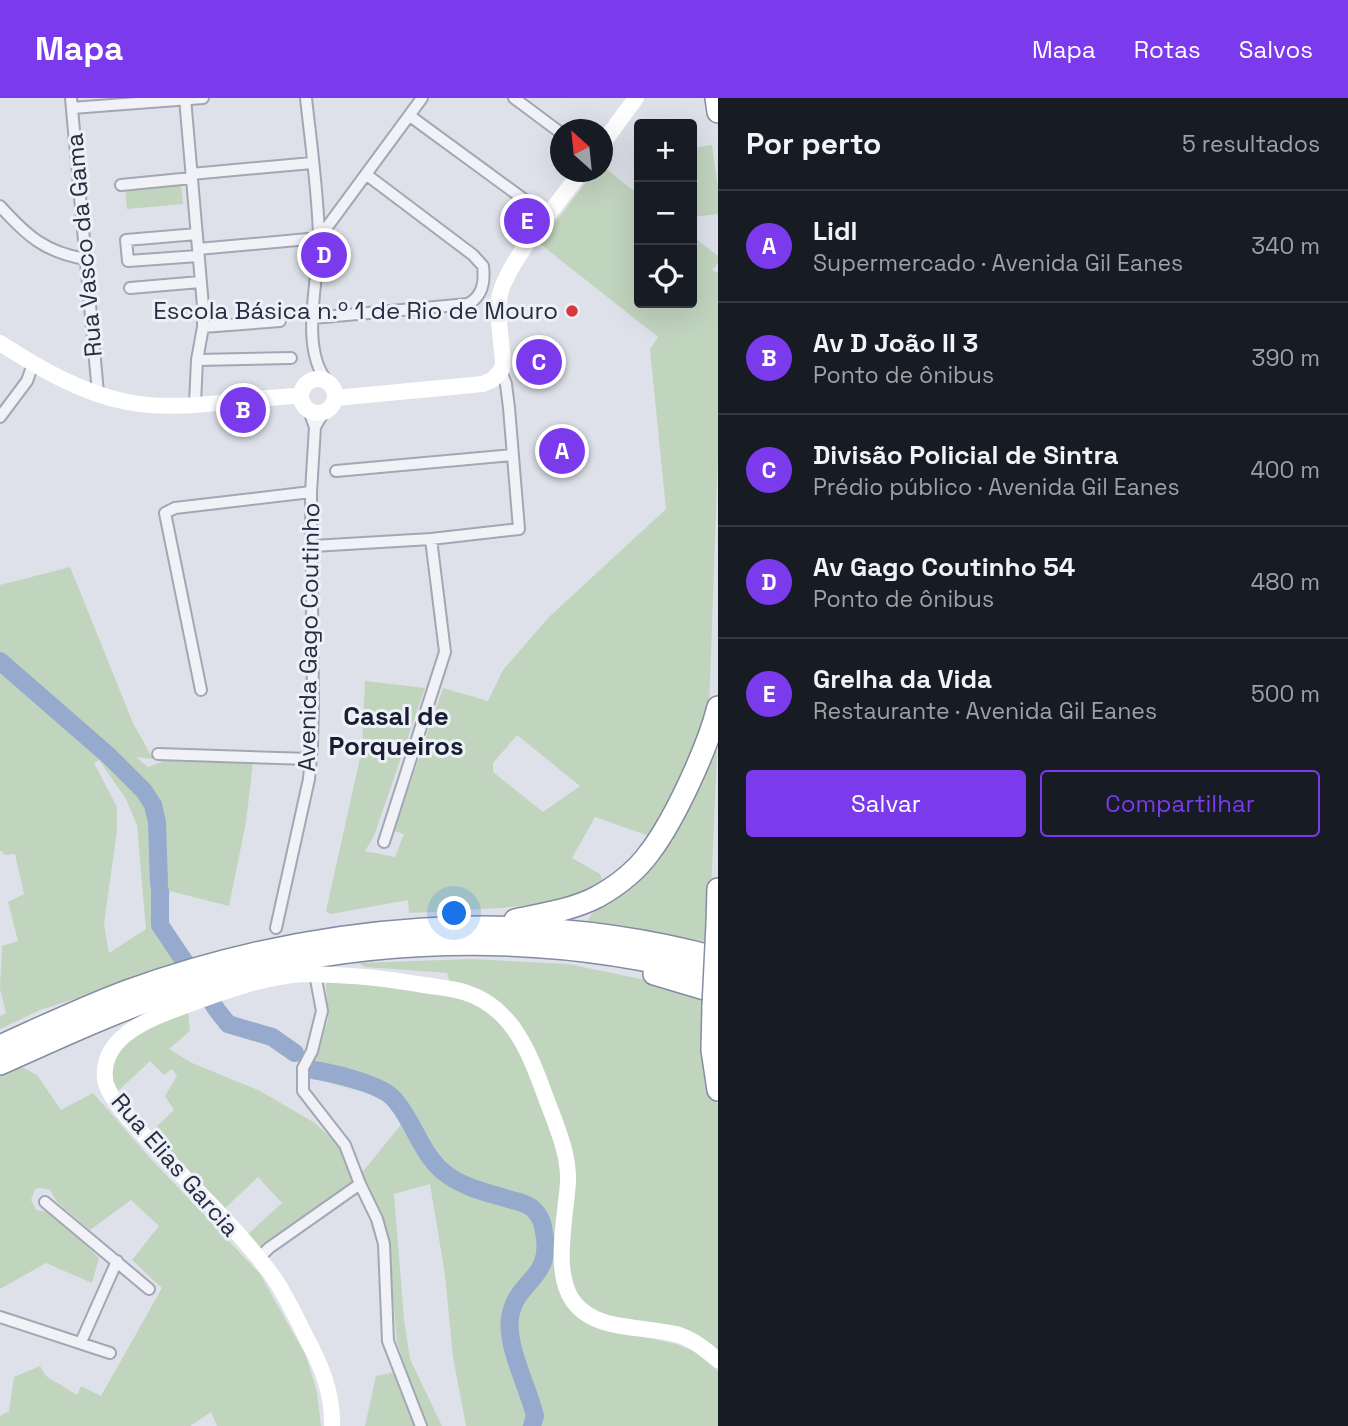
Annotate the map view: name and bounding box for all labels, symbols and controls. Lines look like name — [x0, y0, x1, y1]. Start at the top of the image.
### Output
text: Mapa — [35, 28, 123, 70]
text: Mapa — [1032, 34, 1096, 65]
text: Rotas — [1134, 34, 1201, 65]
text: Salvos — [1239, 34, 1313, 65]
north arrow — [550, 119, 613, 182]
map controls — [634, 119, 697, 308]
button: + — [634, 119, 697, 182]
text: Por perto — [746, 124, 881, 163]
text: 5 resultados — [1182, 129, 1320, 159]
street label: Rua Vasco da Gama — [58, 132, 109, 358]
button: − — [634, 182, 697, 245]
pin: E — [504, 195, 550, 247]
text: Lidl — [813, 214, 858, 248]
pin: D — [301, 229, 347, 281]
text: A — [762, 231, 776, 261]
text: 340 m — [1251, 231, 1320, 261]
button: locate — [634, 245, 697, 308]
text: Supermercado · Avenida Gil Eanes — [813, 248, 1183, 278]
place label: Escola Básica n.º 1 de Rio de Mouro — [153, 295, 558, 326]
marker: Escola Básica n.º 1 de Rio de Mouro — [564, 303, 580, 319]
text: Av D João II 3 — [813, 326, 978, 360]
pin: C — [516, 336, 562, 388]
text: B — [761, 343, 777, 373]
text: 390 m — [1252, 343, 1320, 373]
text: Ponto de ônibus — [813, 360, 994, 390]
pin: B — [220, 384, 266, 436]
pin: A — [539, 425, 585, 477]
text: Divisão Policial de Sintra — [813, 438, 1118, 472]
text: C — [762, 455, 776, 485]
text: 400 m — [1250, 455, 1320, 485]
text: Prédio público · Avenida Gil Eanes — [813, 472, 1180, 502]
street label: Avenida Gago Coutinho — [291, 502, 326, 772]
text: Av Gago Coutinho 54 — [813, 550, 1075, 584]
text: D — [761, 567, 777, 597]
text: 480 m — [1251, 567, 1320, 597]
text: Ponto de ônibus — [813, 584, 994, 614]
text: Grelha da Vida — [813, 662, 992, 696]
text: E — [763, 679, 775, 709]
text: 500 m — [1251, 679, 1320, 709]
text: Restaurante · Avenida Gil Eanes — [813, 696, 1157, 726]
district label: Casal de Porqueiros — [328, 699, 464, 763]
button: Salvar — [746, 770, 1026, 837]
button: Compartilhar — [1040, 770, 1320, 837]
your location — [437, 896, 471, 930]
street label: Rua Elias Garcia — [105, 1087, 246, 1243]

